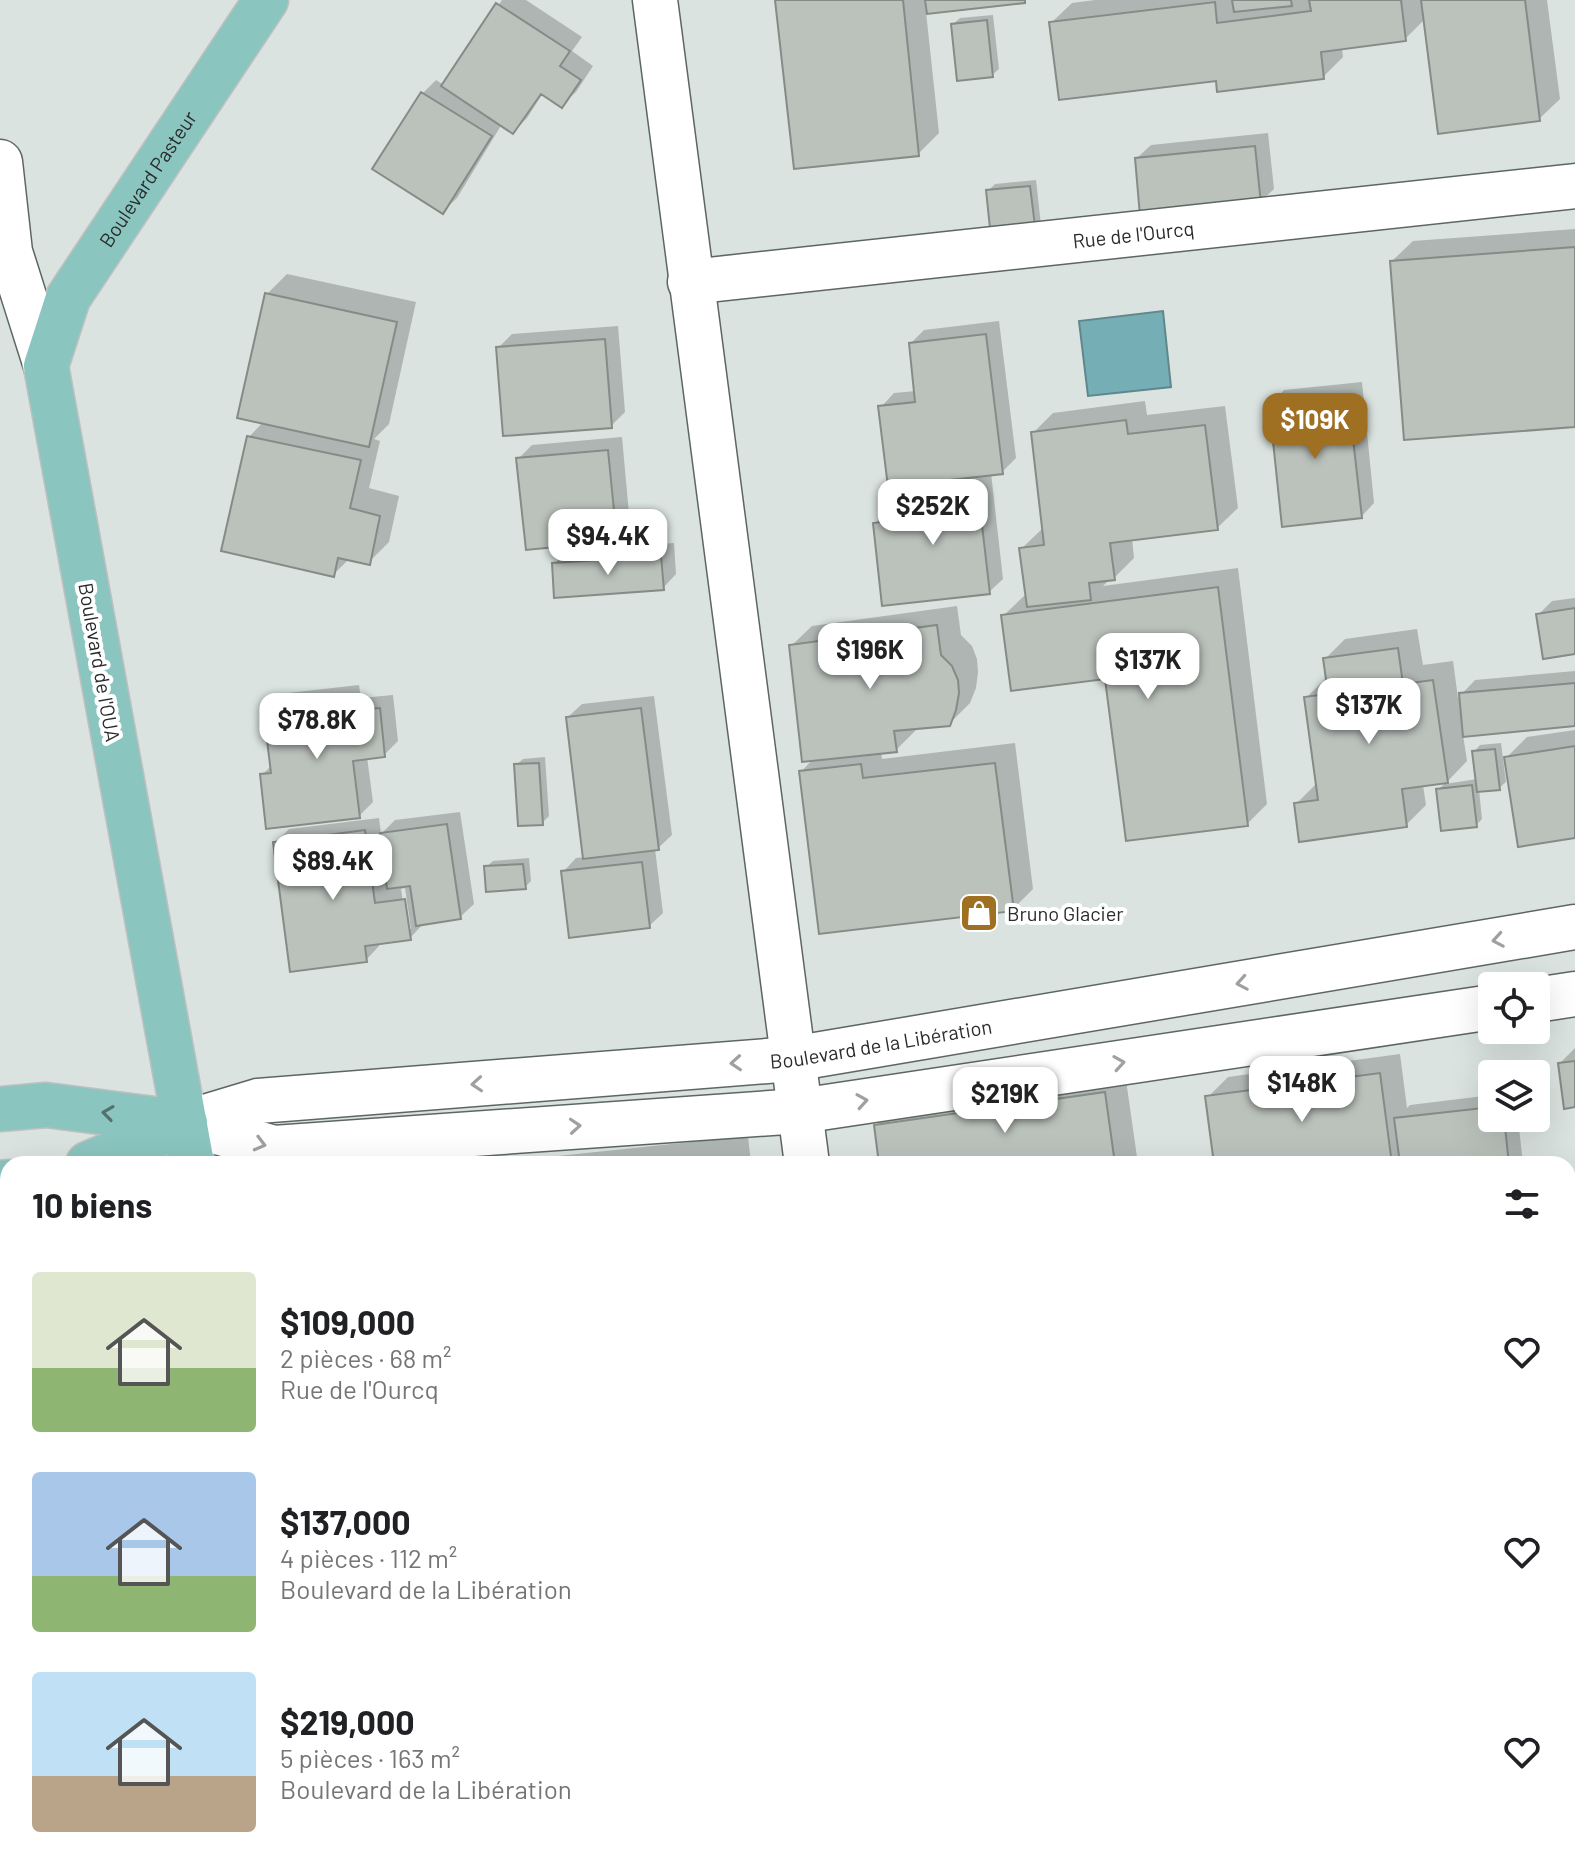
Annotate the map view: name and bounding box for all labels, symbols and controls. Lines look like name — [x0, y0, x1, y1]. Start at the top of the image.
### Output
street label: Boulevard Pasteur — [94, 106, 201, 251]
street label: Rue de l'Ourcq — [1071, 215, 1196, 252]
pin: $109K — [1259, 393, 1371, 461]
text: $109K — [1281, 403, 1349, 434]
pin: $252K — [877, 479, 989, 547]
text: $252K — [896, 489, 970, 520]
pin: $94.4K — [543, 509, 673, 577]
text: $94.4K — [566, 519, 650, 550]
street label: Boulevard de l'OUA — [74, 581, 126, 743]
pin: $196K — [814, 623, 926, 691]
text: $196K — [836, 633, 904, 664]
pin: $137K — [1092, 633, 1204, 701]
text: $137K — [1114, 643, 1182, 674]
pin: $137K — [1313, 678, 1425, 746]
text: $137K — [1335, 688, 1403, 719]
pin: $78.8K — [252, 693, 382, 761]
text: $78.8K — [277, 703, 357, 734]
pin: $89.4K — [268, 834, 398, 902]
text: $89.4K — [292, 844, 374, 875]
shop icon: Bruno Glacier — [958, 892, 1000, 934]
place label: Bruno Glacier — [1007, 901, 1124, 925]
one-way arrow — [1491, 931, 1505, 948]
map controls — [1478, 972, 1550, 1132]
button: locate — [1478, 972, 1550, 1044]
one-way arrow — [1235, 974, 1248, 991]
street label: Boulevard de la Libération — [769, 1014, 994, 1073]
one-way arrow — [729, 1054, 742, 1071]
one-way arrow — [1112, 1055, 1126, 1072]
pin: $148K — [1246, 1056, 1358, 1124]
button: layers — [1478, 1060, 1550, 1132]
text: $148K — [1267, 1066, 1337, 1097]
pin: $219K — [949, 1067, 1061, 1135]
one-way arrow — [470, 1075, 483, 1092]
text: $219K — [971, 1077, 1039, 1108]
one-way arrow — [855, 1093, 869, 1110]
one-way arrow — [101, 1105, 115, 1122]
one-way arrow — [569, 1118, 582, 1135]
one-way arrow — [253, 1135, 267, 1151]
icon: filters — [1500, 1182, 1544, 1226]
text: 10 biens — [32, 1184, 152, 1225]
text: $109,000 — [280, 1301, 415, 1342]
icon: home — [96, 1304, 192, 1400]
icon: heart — [1500, 1330, 1544, 1374]
text: 2 pièces · 68 m² — [280, 1342, 452, 1373]
text: Rue de l'Ourcq — [280, 1373, 439, 1404]
text: $137,000 — [280, 1501, 411, 1542]
icon: home — [96, 1504, 192, 1600]
icon: heart — [1500, 1530, 1544, 1574]
text: 4 pièces · 112 m² — [280, 1542, 457, 1573]
text: Boulevard de la Libération — [280, 1573, 572, 1604]
text: $219,000 — [280, 1701, 415, 1742]
icon: home — [96, 1704, 192, 1800]
icon: heart — [1500, 1730, 1544, 1774]
text: 5 pièces · 163 m² — [280, 1742, 460, 1773]
text: Boulevard de la Libération — [280, 1773, 572, 1804]

